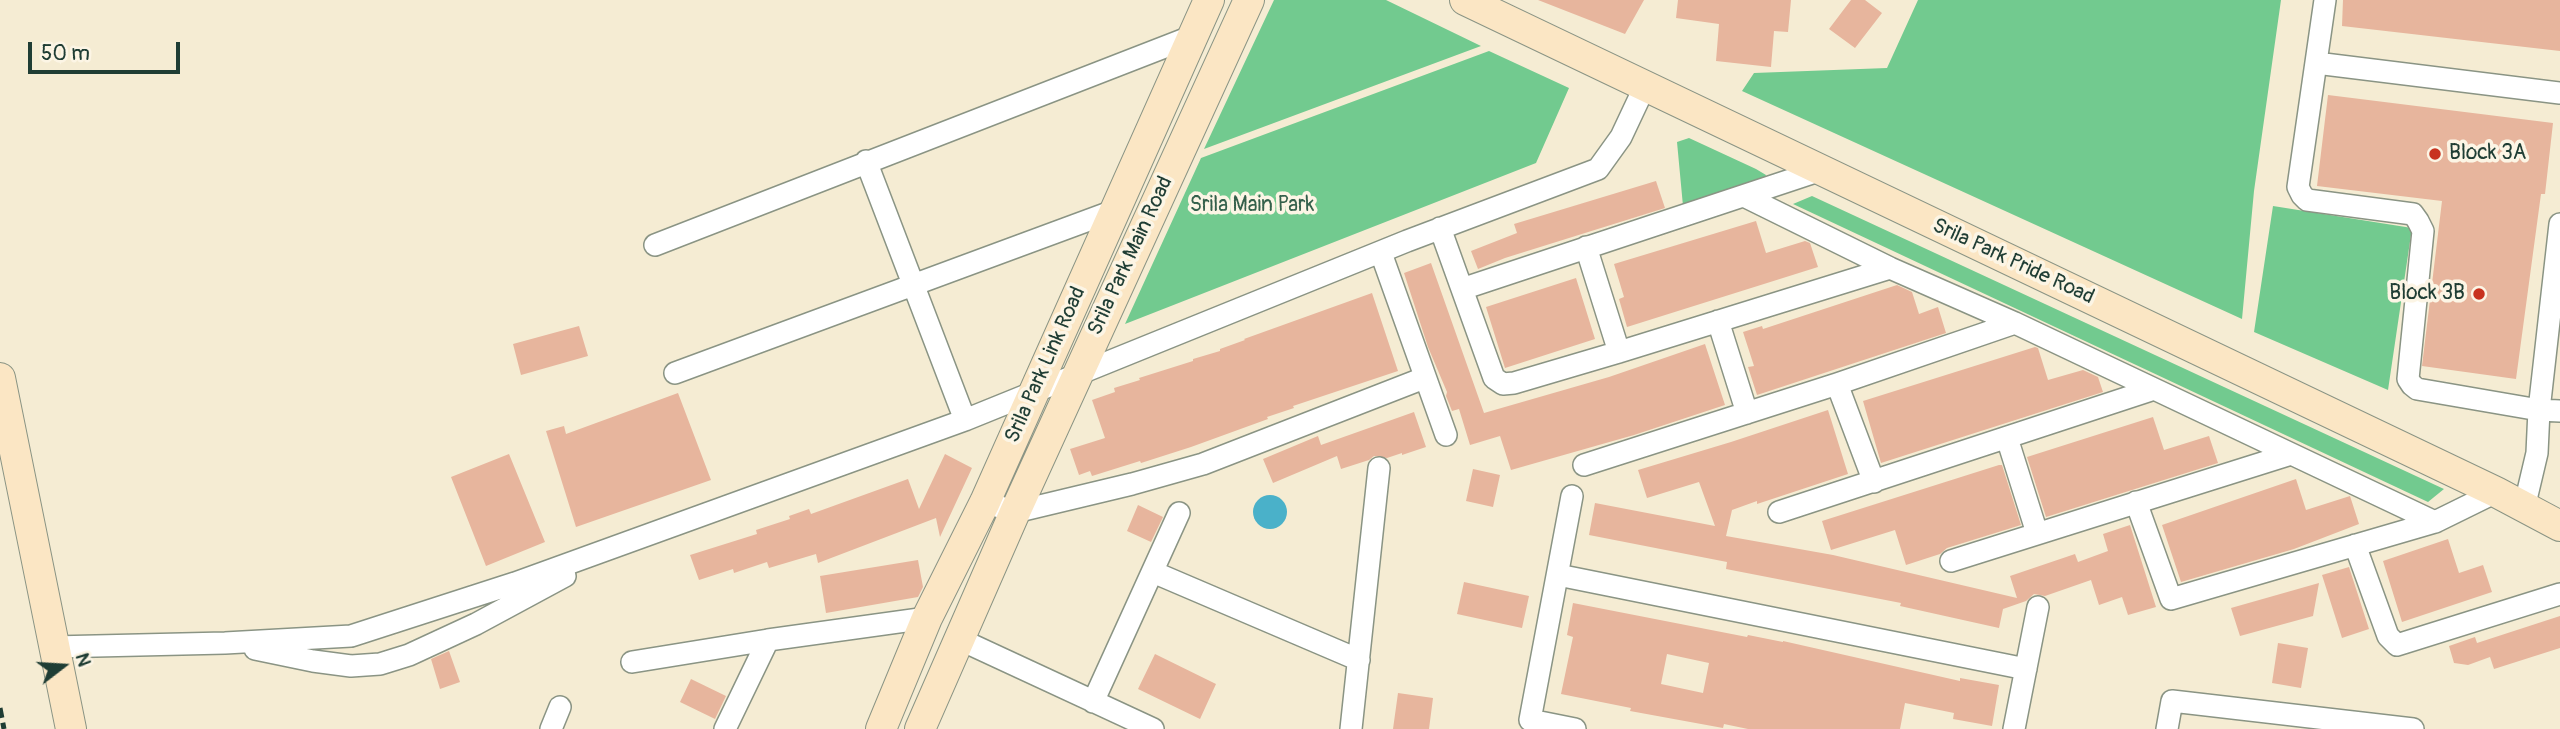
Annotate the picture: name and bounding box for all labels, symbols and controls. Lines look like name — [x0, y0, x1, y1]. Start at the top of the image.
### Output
scale bar — [32, 28, 184, 72]
text: 50 m — [41, 40, 90, 67]
place label: Block 3A — [2449, 141, 2526, 167]
marker: Block 3A — [2427, 146, 2443, 162]
street label: Srila Park Main Road — [1083, 173, 1179, 339]
park label: Srila Main Park — [1190, 193, 1314, 219]
street label: Srila Park Pride Road — [1928, 214, 2098, 310]
place label: Block 3B — [2389, 281, 2465, 307]
street label: Srila Park Link Road — [1000, 283, 1092, 447]
marker: Block 3B — [2471, 286, 2487, 302]
north arrow — [28, 631, 98, 701]
text: N — [70, 650, 96, 670]

